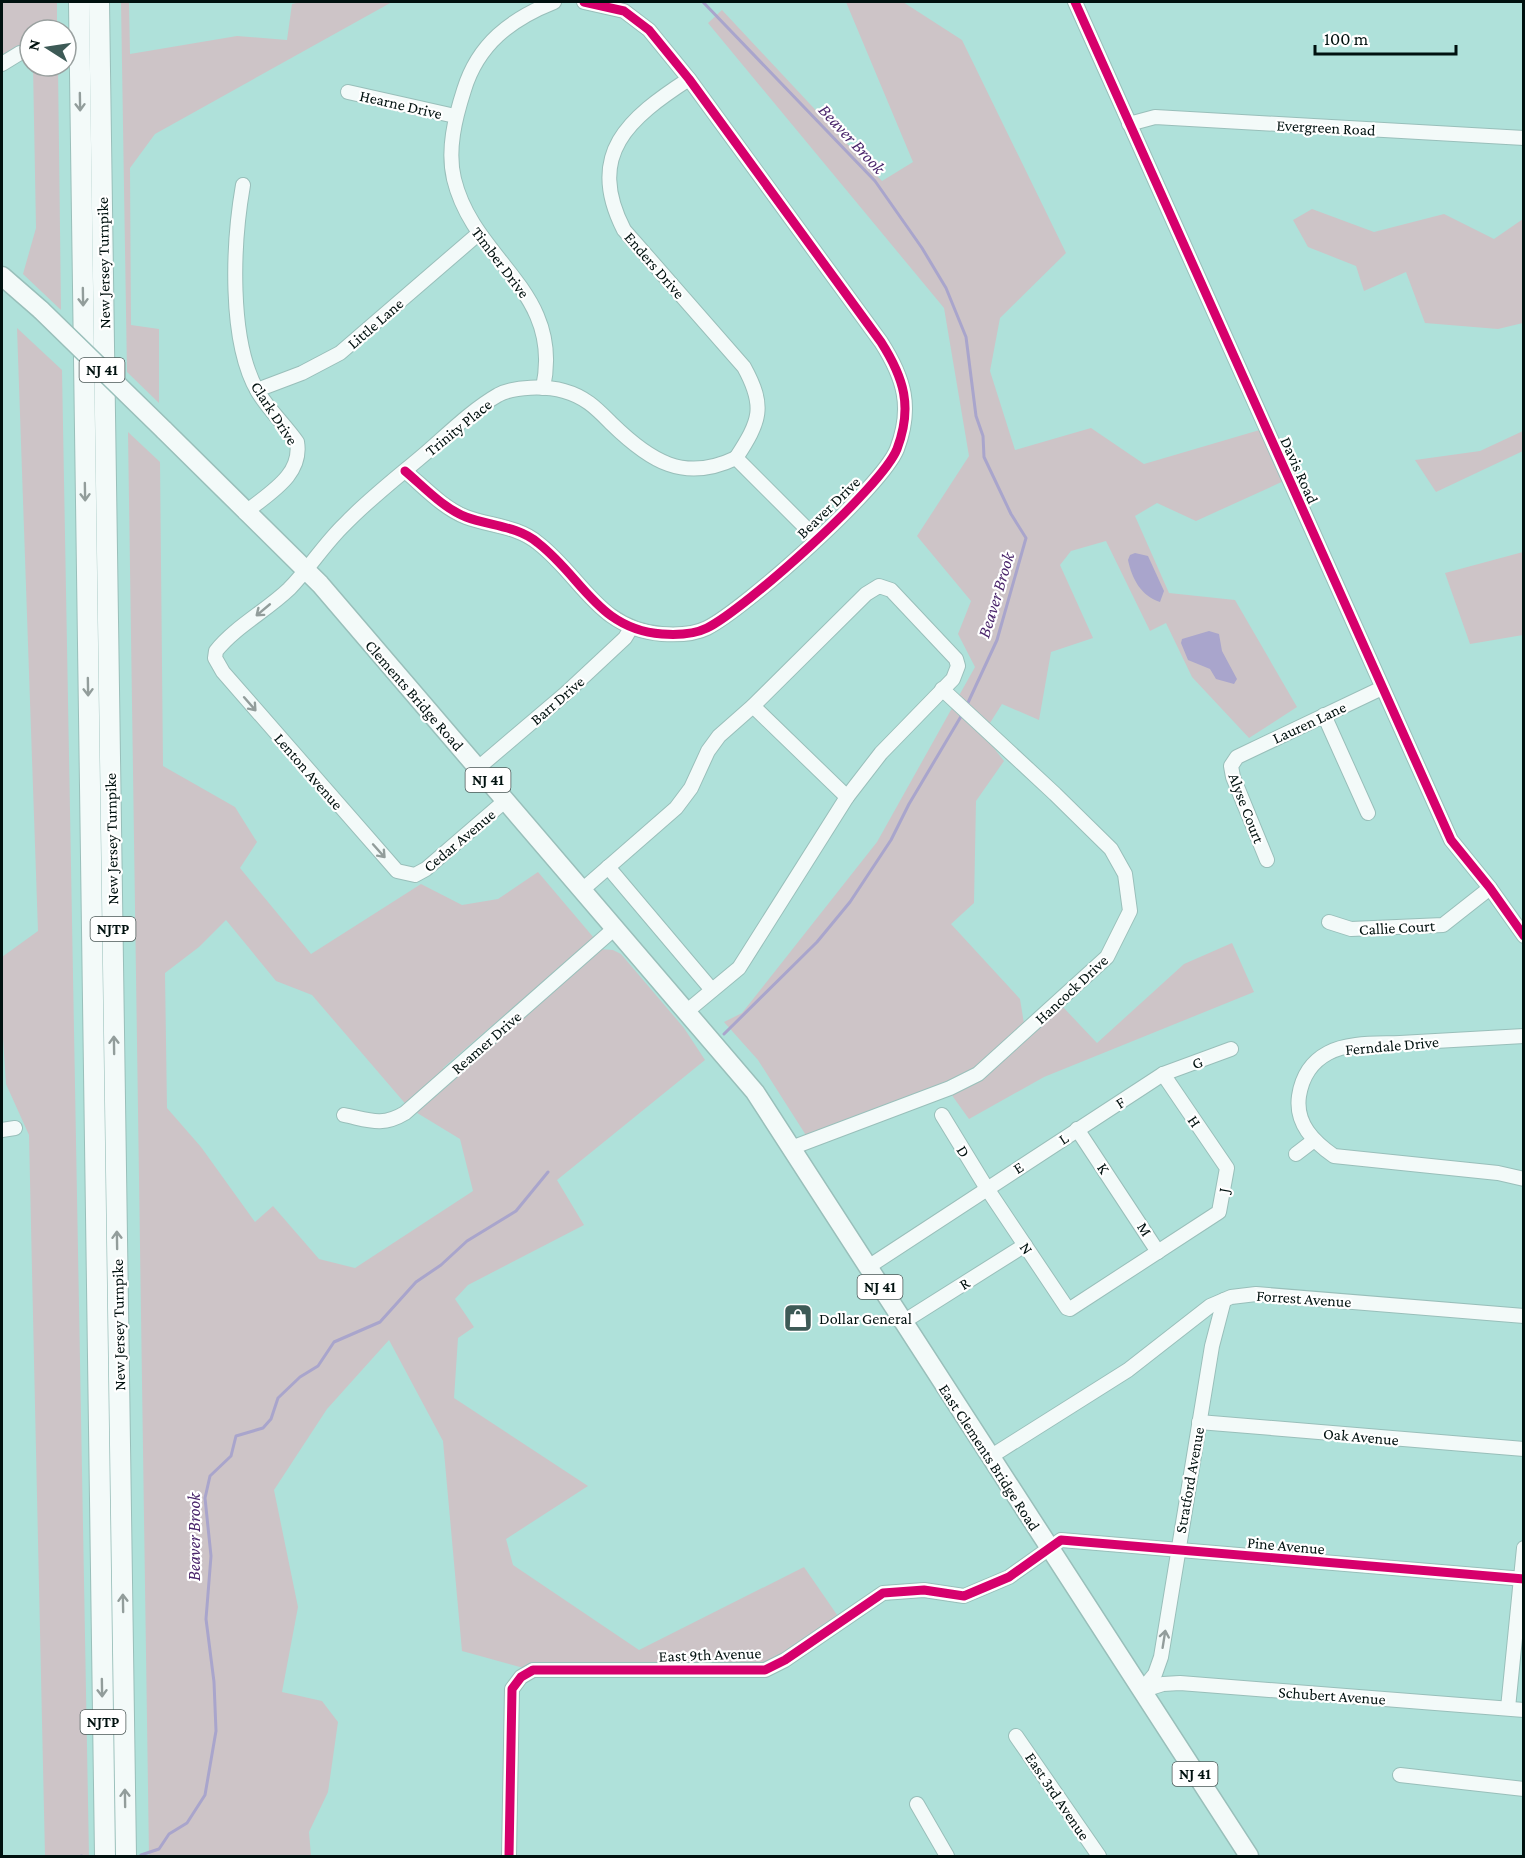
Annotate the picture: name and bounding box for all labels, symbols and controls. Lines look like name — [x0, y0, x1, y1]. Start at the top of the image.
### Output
north arrow — [18, 18, 78, 78]
scale bar — [1315, 18, 1456, 56]
text: 100 m — [1324, 29, 1369, 49]
text: N — [24, 38, 43, 52]
street label: Hearne Drive — [358, 87, 444, 122]
one-way arrow — [75, 91, 86, 111]
water label: Beaver Brook — [815, 100, 890, 179]
street label: Evergreen Road — [1276, 116, 1377, 140]
street label: New Jersey Turnpike — [94, 197, 114, 329]
street label: Timber Drive — [468, 223, 533, 301]
street label: Enders Drive — [621, 229, 688, 302]
one-way arrow — [77, 286, 89, 306]
street label: Little Lane — [344, 295, 407, 352]
road number: NJ 41 — [80, 358, 124, 382]
street label: Clark Drive — [248, 378, 301, 448]
street label: Trinity Place — [422, 396, 495, 460]
street label: Davis Road — [1277, 434, 1322, 507]
street label: Beaver Drive — [793, 473, 863, 542]
one-way arrow — [80, 481, 91, 501]
water label: Beaver Brook — [974, 549, 1019, 640]
one-way arrow — [255, 604, 271, 617]
street label: Clements Bridge Road — [361, 637, 468, 755]
street label: Barr Drive — [527, 673, 588, 728]
one-way arrow — [82, 676, 94, 696]
one-way arrow — [244, 696, 257, 712]
street label: Lauren Lane — [1270, 698, 1349, 747]
street label: Lenton Avenue — [271, 730, 346, 813]
road number: NJ 41 — [466, 768, 510, 792]
street label: Alyse Court — [1224, 771, 1268, 847]
street label: New Jersey Turnpike — [102, 773, 122, 905]
street label: Cedar Avenue — [420, 806, 499, 875]
one-way arrow — [372, 843, 386, 858]
road number: NJTP — [90, 917, 136, 941]
street label: Callie Court — [1359, 917, 1436, 938]
street label: Hancock Drive — [1032, 951, 1111, 1027]
street label: Reamer Drive — [448, 1008, 525, 1077]
street label: Ferndale Drive — [1345, 1033, 1439, 1058]
one-way arrow — [108, 1036, 120, 1056]
street label: G — [1189, 1053, 1205, 1072]
street label: F — [1112, 1093, 1128, 1112]
street label: H — [1185, 1112, 1205, 1130]
street label: L — [1055, 1129, 1071, 1148]
street label: D — [954, 1142, 974, 1160]
street label: E — [1010, 1158, 1027, 1177]
street label: K — [1094, 1160, 1114, 1178]
street label: J — [1214, 1186, 1233, 1196]
street label: M — [1134, 1219, 1155, 1239]
one-way arrow — [111, 1231, 123, 1251]
street label: N — [1017, 1239, 1037, 1257]
street label: New Jersey Turnpike — [109, 1259, 129, 1391]
street label: R — [956, 1274, 973, 1293]
road number: NJ 41 — [858, 1275, 902, 1299]
street label: Forrest Avenue — [1256, 1287, 1352, 1310]
shop icon: Dollar General — [782, 1302, 814, 1334]
place label: Dollar General — [819, 1310, 912, 1327]
street label: East Clements Bridge Road — [935, 1381, 1044, 1535]
street label: Oak Avenue — [1322, 1425, 1399, 1448]
street label: Stratford Avenue — [1172, 1426, 1207, 1534]
water label: Beaver Brook — [184, 1492, 204, 1581]
street label: Pine Avenue — [1246, 1534, 1326, 1557]
one-way arrow — [117, 1594, 128, 1614]
one-way arrow — [1158, 1630, 1169, 1649]
street label: East 9th Avenue — [658, 1644, 762, 1665]
one-way arrow — [96, 1677, 108, 1697]
street label: Schubert Avenue — [1278, 1683, 1386, 1708]
road number: NJTP — [80, 1710, 126, 1734]
street label: East 3rd Avenue — [1022, 1749, 1093, 1843]
road number: NJ 41 — [1172, 1762, 1218, 1786]
one-way arrow — [120, 1789, 131, 1809]

